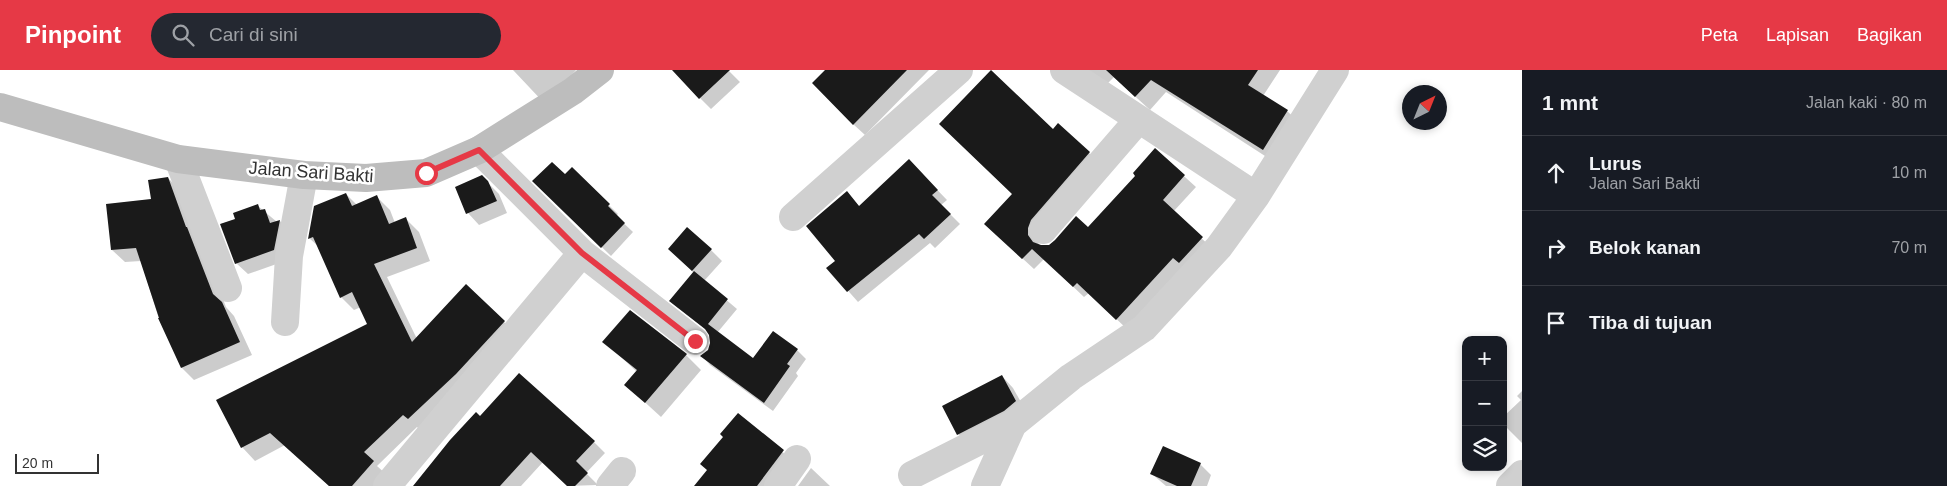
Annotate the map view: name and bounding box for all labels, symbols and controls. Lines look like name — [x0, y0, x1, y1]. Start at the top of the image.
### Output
search box — [151, 13, 501, 58]
text: Pinpoint — [25, 21, 121, 48]
icon: search — [169, 21, 197, 49]
text: Cari di sini — [209, 24, 298, 45]
text: Peta — [1701, 25, 1738, 45]
text: Lapisan — [1766, 25, 1829, 45]
text: Bagikan — [1857, 25, 1922, 45]
north arrow — [1402, 85, 1447, 130]
text: 1 mnt — [1542, 91, 1598, 114]
text: Jalan kaki · 80 m — [1806, 94, 1927, 111]
text: Lurus — [1589, 153, 1642, 174]
street label: Jalan Sari Bakti — [248, 158, 374, 186]
icon: ahead — [1542, 159, 1570, 187]
route start — [415, 162, 438, 185]
text: 10 m — [1891, 164, 1927, 181]
text: Jalan Sari Bakti — [1589, 175, 1700, 192]
icon: right — [1542, 234, 1570, 262]
text: Belok kanan — [1589, 237, 1701, 258]
text: 70 m — [1891, 239, 1927, 256]
icon: arrive — [1542, 309, 1570, 337]
text: Tiba di tujuan — [1589, 312, 1712, 333]
route end — [684, 330, 707, 353]
map controls — [1462, 336, 1507, 471]
button: + — [1462, 336, 1507, 381]
button: − — [1462, 381, 1507, 426]
button: layers — [1462, 426, 1507, 471]
scale bar — [15, 451, 99, 474]
text: 20 m — [22, 455, 53, 471]

